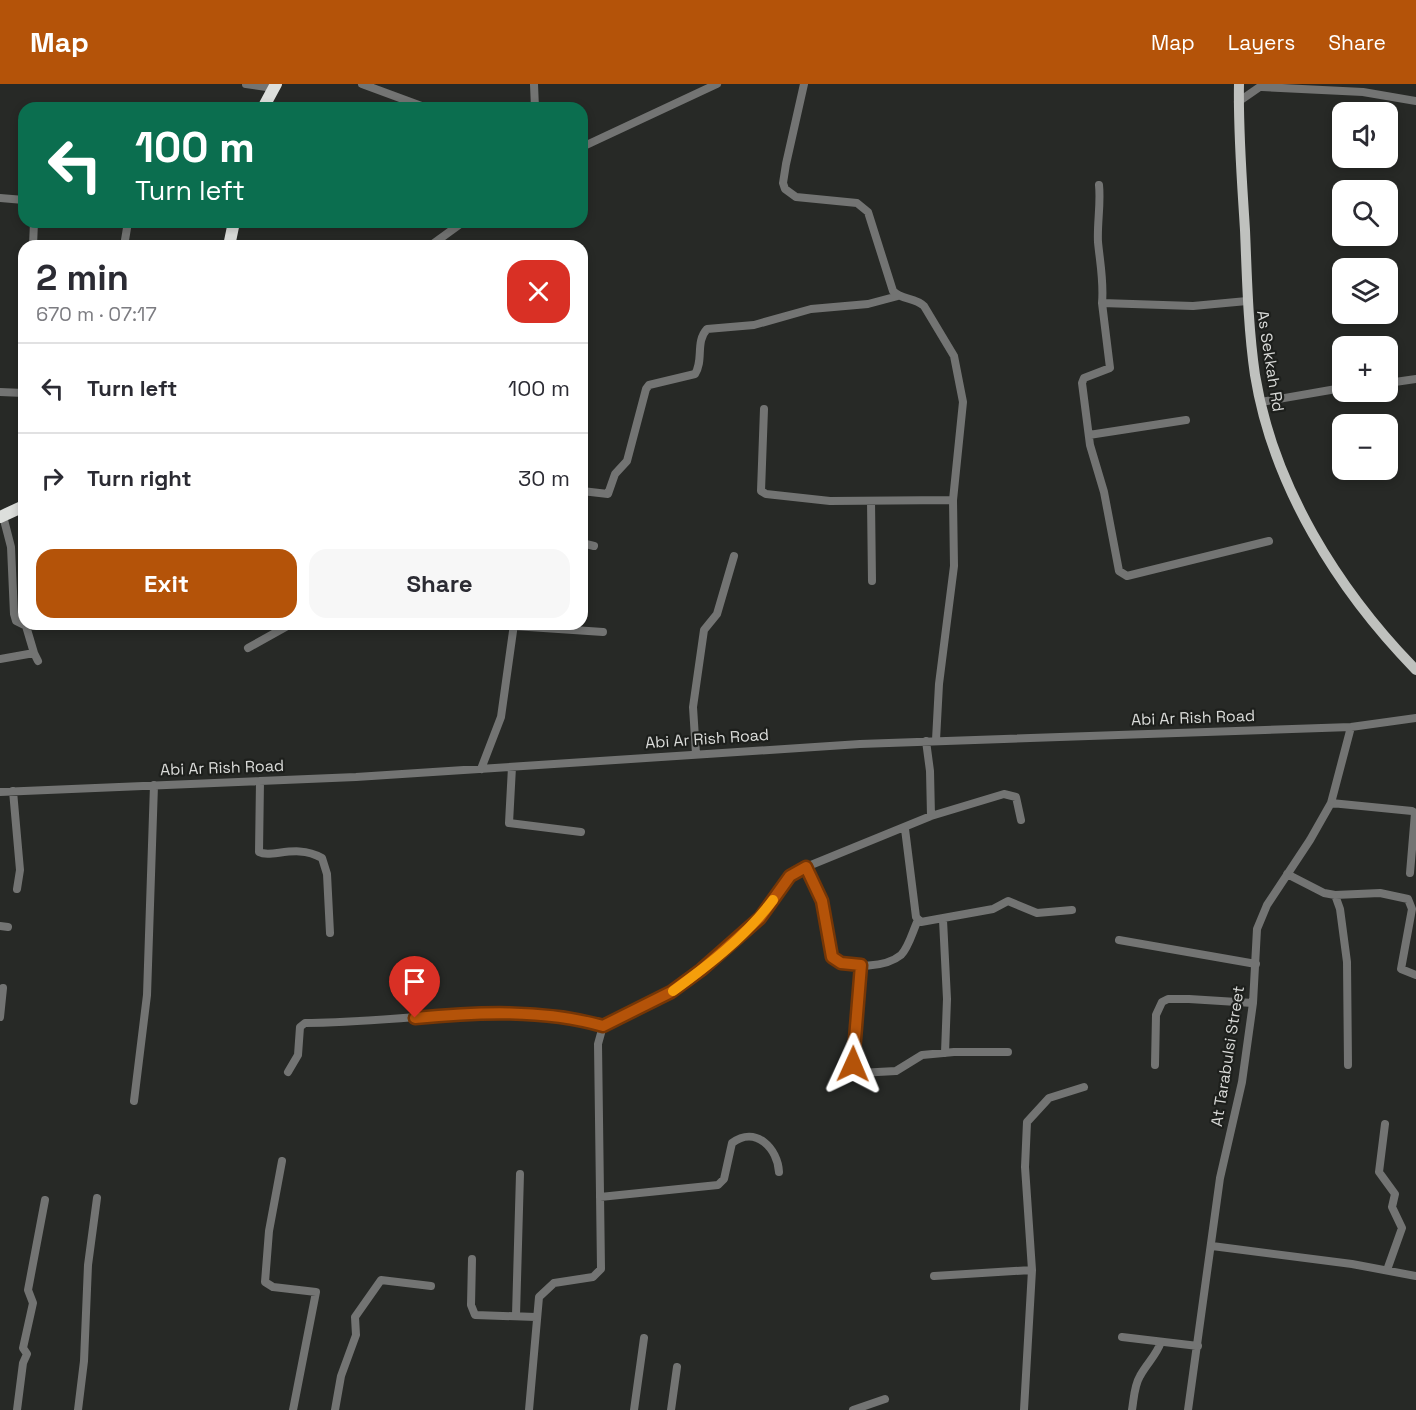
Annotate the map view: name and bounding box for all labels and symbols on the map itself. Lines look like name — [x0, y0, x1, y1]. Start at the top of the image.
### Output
street label: As Sekkah Rd — [1252, 309, 1289, 413]
street label: Abi Ar Rish Road — [1131, 705, 1255, 730]
street label: Abi Ar Rish Road — [644, 724, 770, 753]
street label: Abi Ar Rish Road — [160, 755, 284, 780]
pin — [389, 956, 440, 1018]
street label: At Tarabulsi Street — [1206, 984, 1249, 1128]
position arrow — [821, 1032, 885, 1096]

